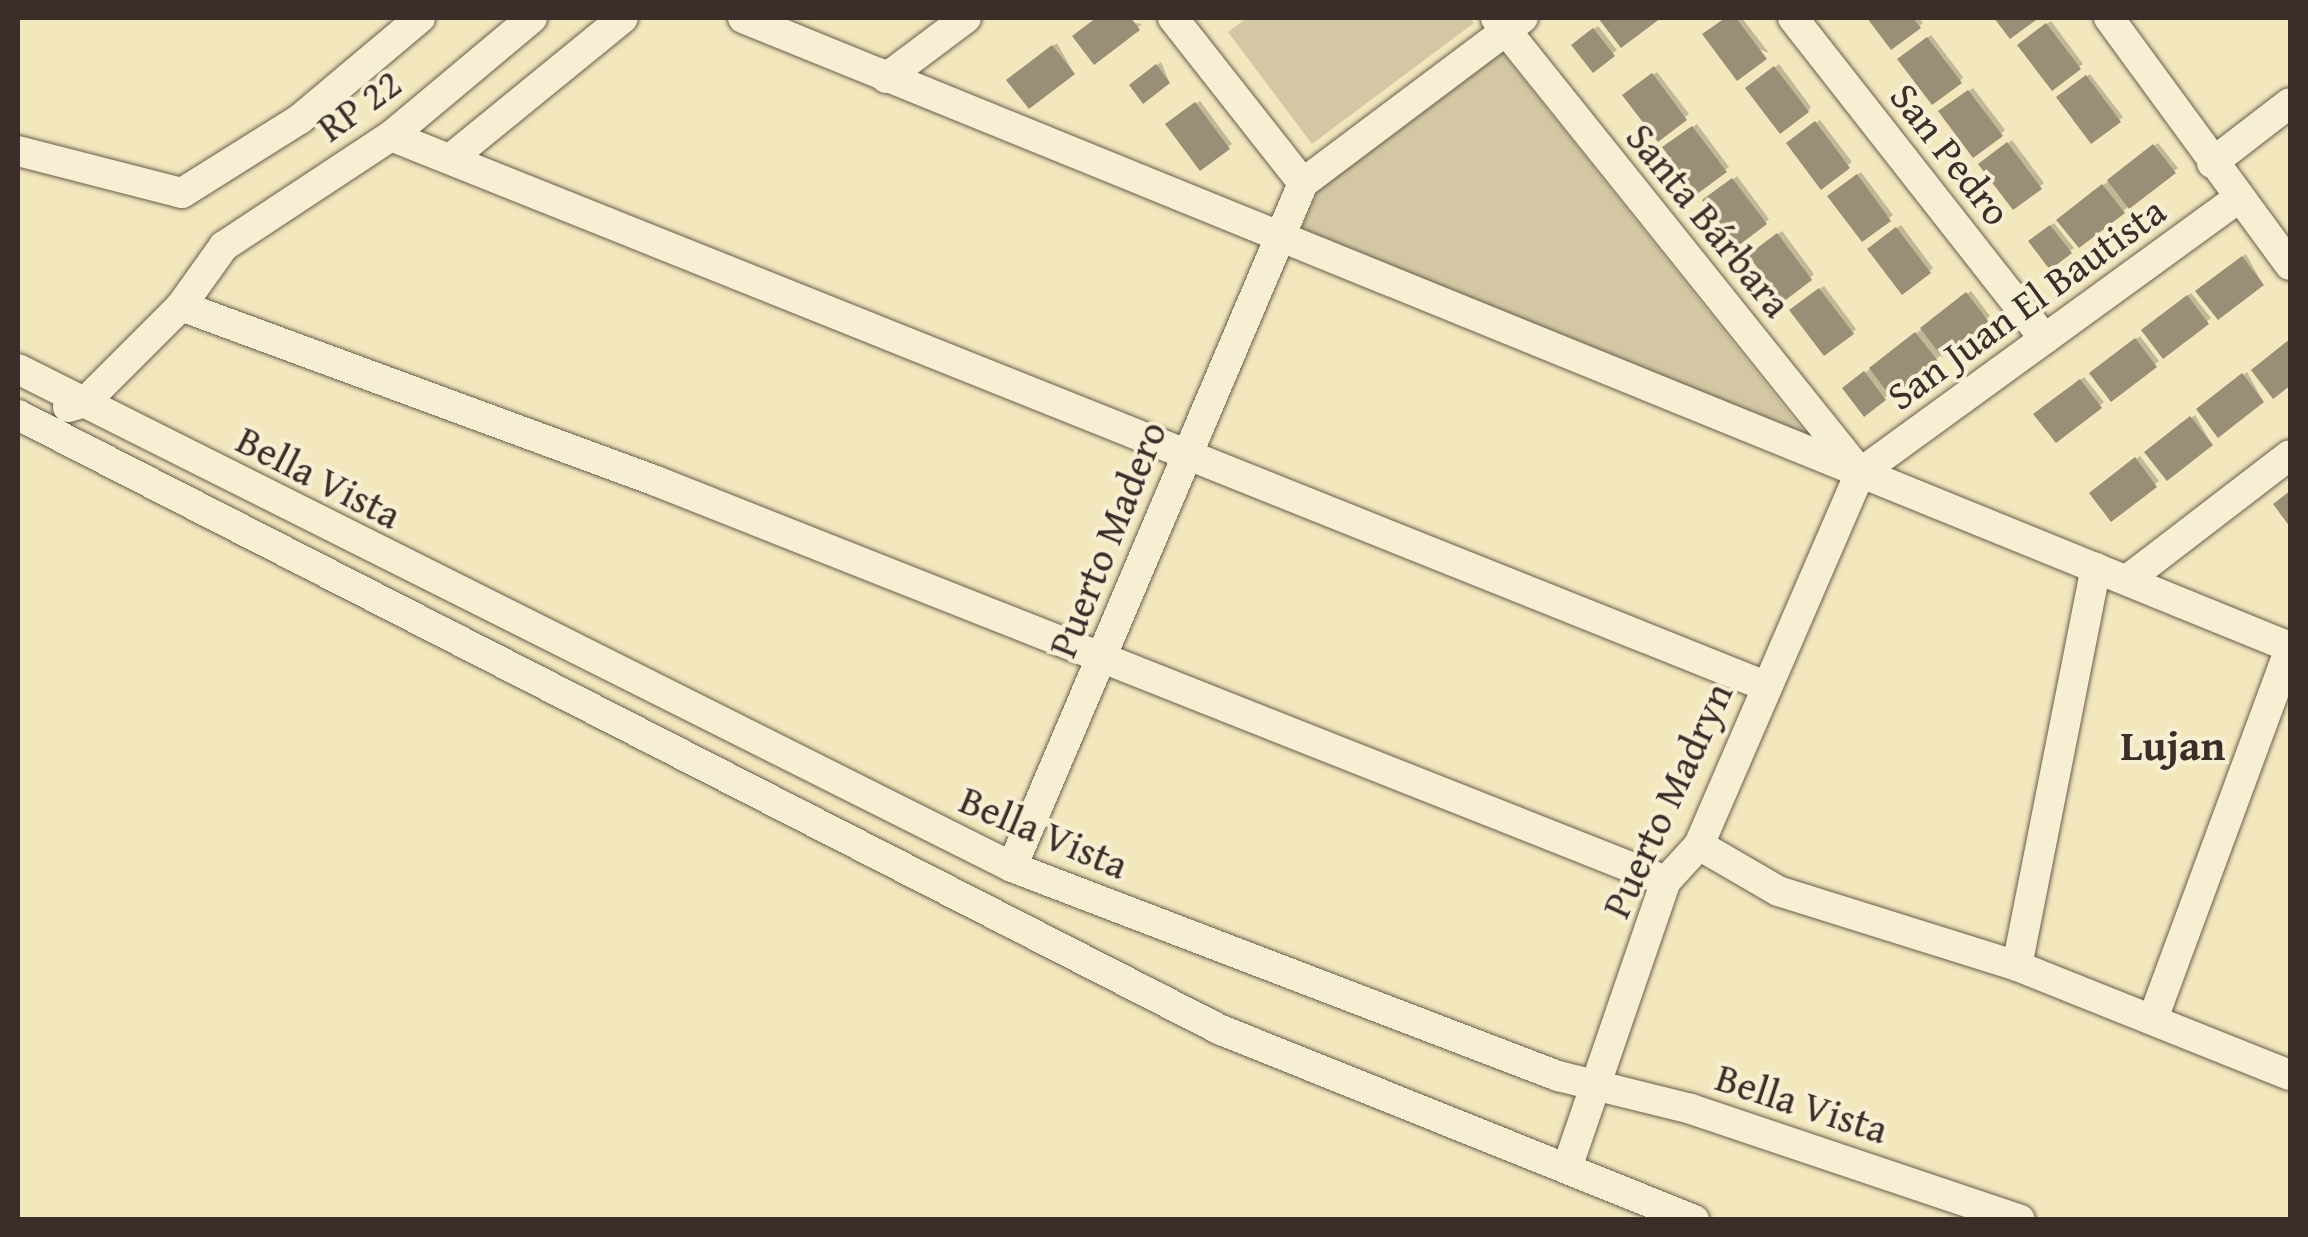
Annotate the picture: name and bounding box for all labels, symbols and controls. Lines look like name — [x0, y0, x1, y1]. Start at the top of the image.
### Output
street label: RP 22 — [308, 59, 410, 151]
street label: San Pedro — [1880, 73, 2022, 235]
street label: Santa Bárbara — [1616, 113, 1802, 327]
street label: San Juan El Bautista — [1878, 186, 2174, 420]
street label: Puerto Madero — [1038, 414, 1176, 664]
street label: Bella Vista — [229, 415, 409, 539]
street label: Puerto Madryn — [1592, 675, 1742, 925]
district label: Lujan — [2121, 720, 2225, 770]
street label: Bella Vista — [953, 775, 1135, 889]
street label: Bella Vista — [1710, 1053, 1894, 1153]

